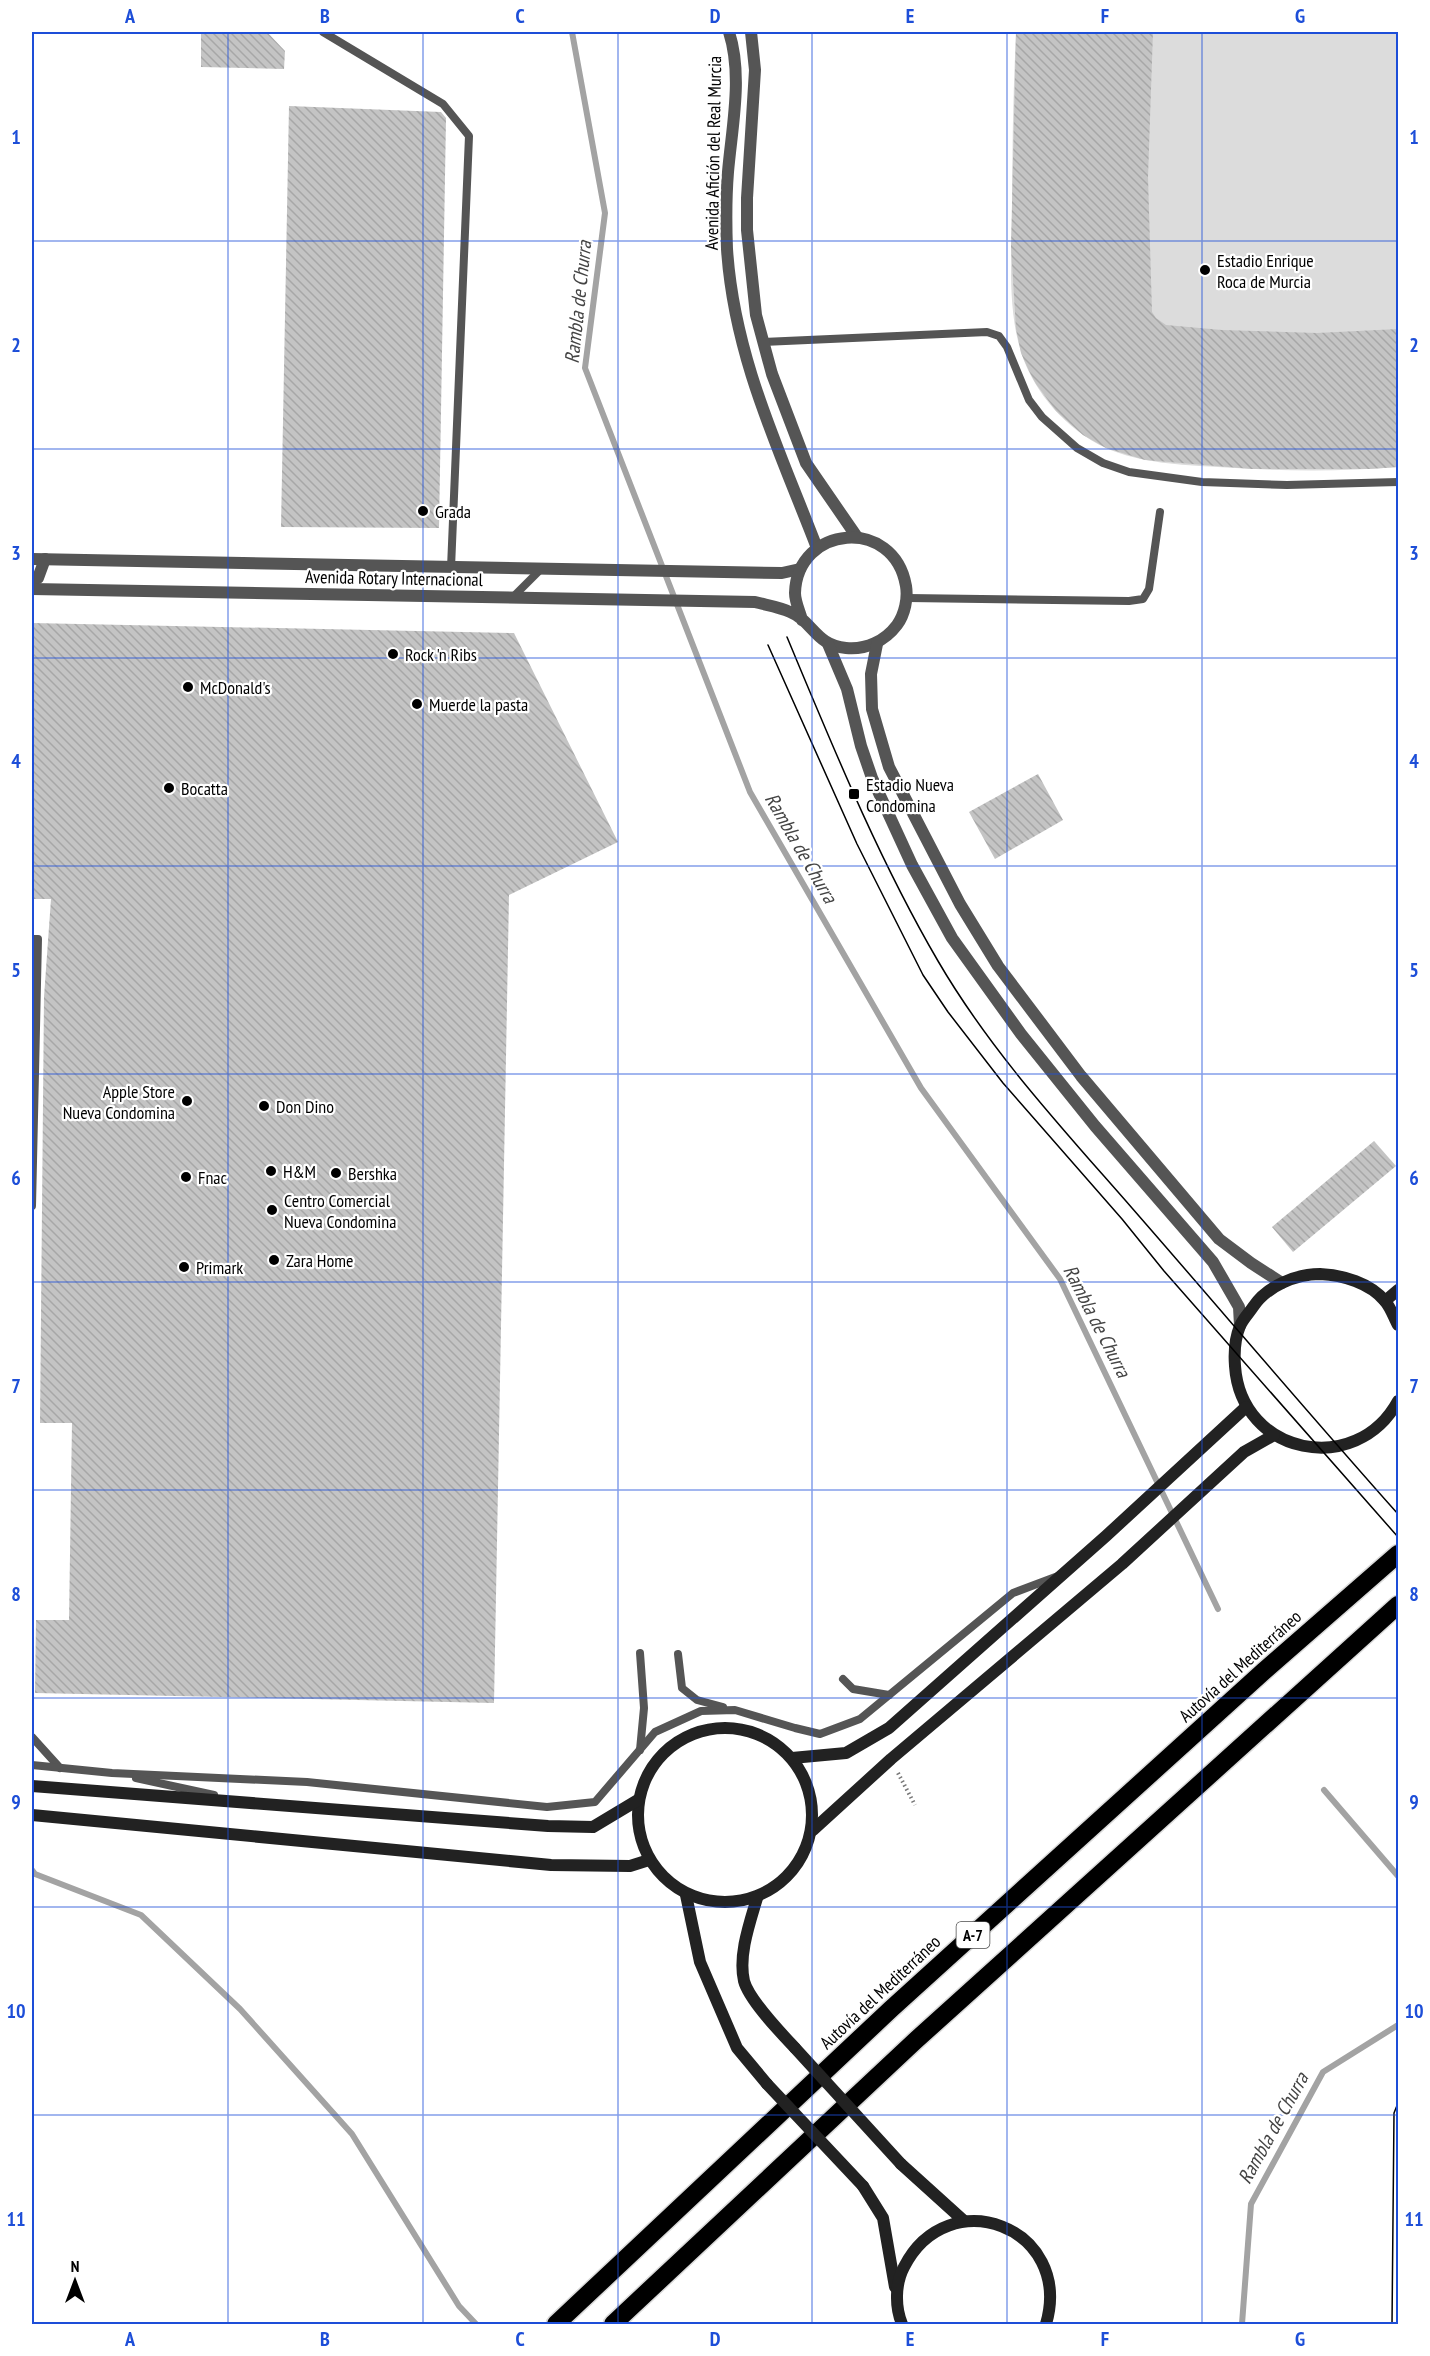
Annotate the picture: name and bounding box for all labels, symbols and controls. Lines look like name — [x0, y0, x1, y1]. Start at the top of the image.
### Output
text: A — [124, 3, 136, 29]
text: B — [320, 3, 330, 29]
text: C — [515, 3, 525, 29]
text: D — [710, 3, 721, 29]
text: E — [906, 3, 914, 29]
text: F — [1101, 3, 1109, 29]
text: G — [1295, 3, 1305, 29]
street label: Avenida Afición del Real Murcia — [700, 56, 726, 250]
text: 1 — [11, 124, 21, 150]
text: 1 — [1409, 124, 1419, 150]
water label: Rambla de Churra — [559, 239, 597, 365]
place label: Estadio Enrique Roca de Murcia — [1217, 249, 1314, 293]
marker: Estadio Enrique Roca de Murcia — [1198, 263, 1212, 277]
text: 2 — [11, 332, 21, 358]
text: 2 — [1409, 332, 1419, 358]
place label: Grada — [435, 500, 471, 523]
marker: Grada — [416, 504, 430, 518]
text: 3 — [11, 540, 21, 566]
text: 3 — [1409, 540, 1419, 566]
street label: Avenida Rotary Internacional — [305, 565, 484, 591]
place label: Rock 'n Ribs — [405, 643, 477, 666]
marker: Rock 'n Ribs — [386, 647, 400, 661]
place label: McDonald's — [200, 676, 271, 699]
marker: McDonald's — [181, 680, 195, 694]
place label: Muerde la pasta — [429, 693, 528, 716]
marker: Muerde la pasta — [410, 697, 424, 711]
text: 4 — [11, 748, 21, 774]
text: 4 — [1409, 748, 1419, 774]
place label: Estadio Nueva Condomina — [866, 773, 954, 817]
place label: Bocatta — [181, 777, 228, 800]
marker: Bocatta — [162, 781, 176, 795]
marker: Estadio Nueva Condomina — [847, 787, 861, 801]
water label: Rambla de Churra — [759, 788, 843, 909]
text: 5 — [11, 957, 21, 983]
text: 5 — [1409, 957, 1419, 983]
place label: Apple Store Nueva Condomina — [63, 1080, 175, 1124]
marker: Apple Store Nueva Condomina — [180, 1094, 194, 1108]
place label: Don Dino — [276, 1095, 334, 1118]
marker: Don Dino — [257, 1099, 271, 1113]
place label: H&M — [283, 1160, 316, 1183]
place label: Bershka — [348, 1162, 397, 1185]
marker: H&M — [264, 1164, 278, 1178]
text: 6 — [11, 1165, 21, 1191]
text: 6 — [1409, 1165, 1419, 1191]
place label: Fnac — [198, 1166, 228, 1189]
marker: Bershka — [329, 1166, 343, 1180]
marker: Fnac — [179, 1170, 193, 1184]
place label: Centro Comercial Nueva Condomina — [284, 1189, 396, 1233]
marker: Centro Comercial Nueva Condomina — [265, 1203, 279, 1217]
place label: Zara Home — [286, 1249, 353, 1272]
marker: Zara Home — [267, 1253, 281, 1267]
place label: Primark — [196, 1256, 243, 1279]
marker: Primark — [177, 1260, 191, 1274]
water label: Rambla de Churra — [1058, 1260, 1137, 1383]
text: 7 — [11, 1373, 21, 1399]
text: 7 — [1409, 1373, 1419, 1399]
text: 8 — [11, 1581, 21, 1607]
text: 8 — [1409, 1581, 1419, 1607]
street label: Autovía del Mediterráneo — [1174, 1605, 1306, 1727]
text: 9 — [11, 1789, 21, 1815]
text: 9 — [1409, 1789, 1419, 1815]
road number: A-7 — [956, 1922, 990, 1948]
street label: Autovía del Mediterráneo — [815, 1930, 945, 2054]
text: 10 — [6, 1998, 26, 2024]
text: 10 — [1404, 1998, 1424, 2024]
water label: Rambla de Churra — [1232, 2067, 1315, 2188]
text: 11 — [6, 2206, 26, 2232]
text: 11 — [1404, 2206, 1424, 2232]
north arrow — [45, 2251, 105, 2311]
text: N — [71, 2256, 79, 2276]
text: A — [124, 2326, 136, 2352]
text: B — [320, 2326, 330, 2352]
text: C — [515, 2326, 525, 2352]
text: D — [710, 2326, 721, 2352]
text: E — [906, 2326, 914, 2352]
text: F — [1101, 2326, 1109, 2352]
text: G — [1295, 2326, 1305, 2352]

